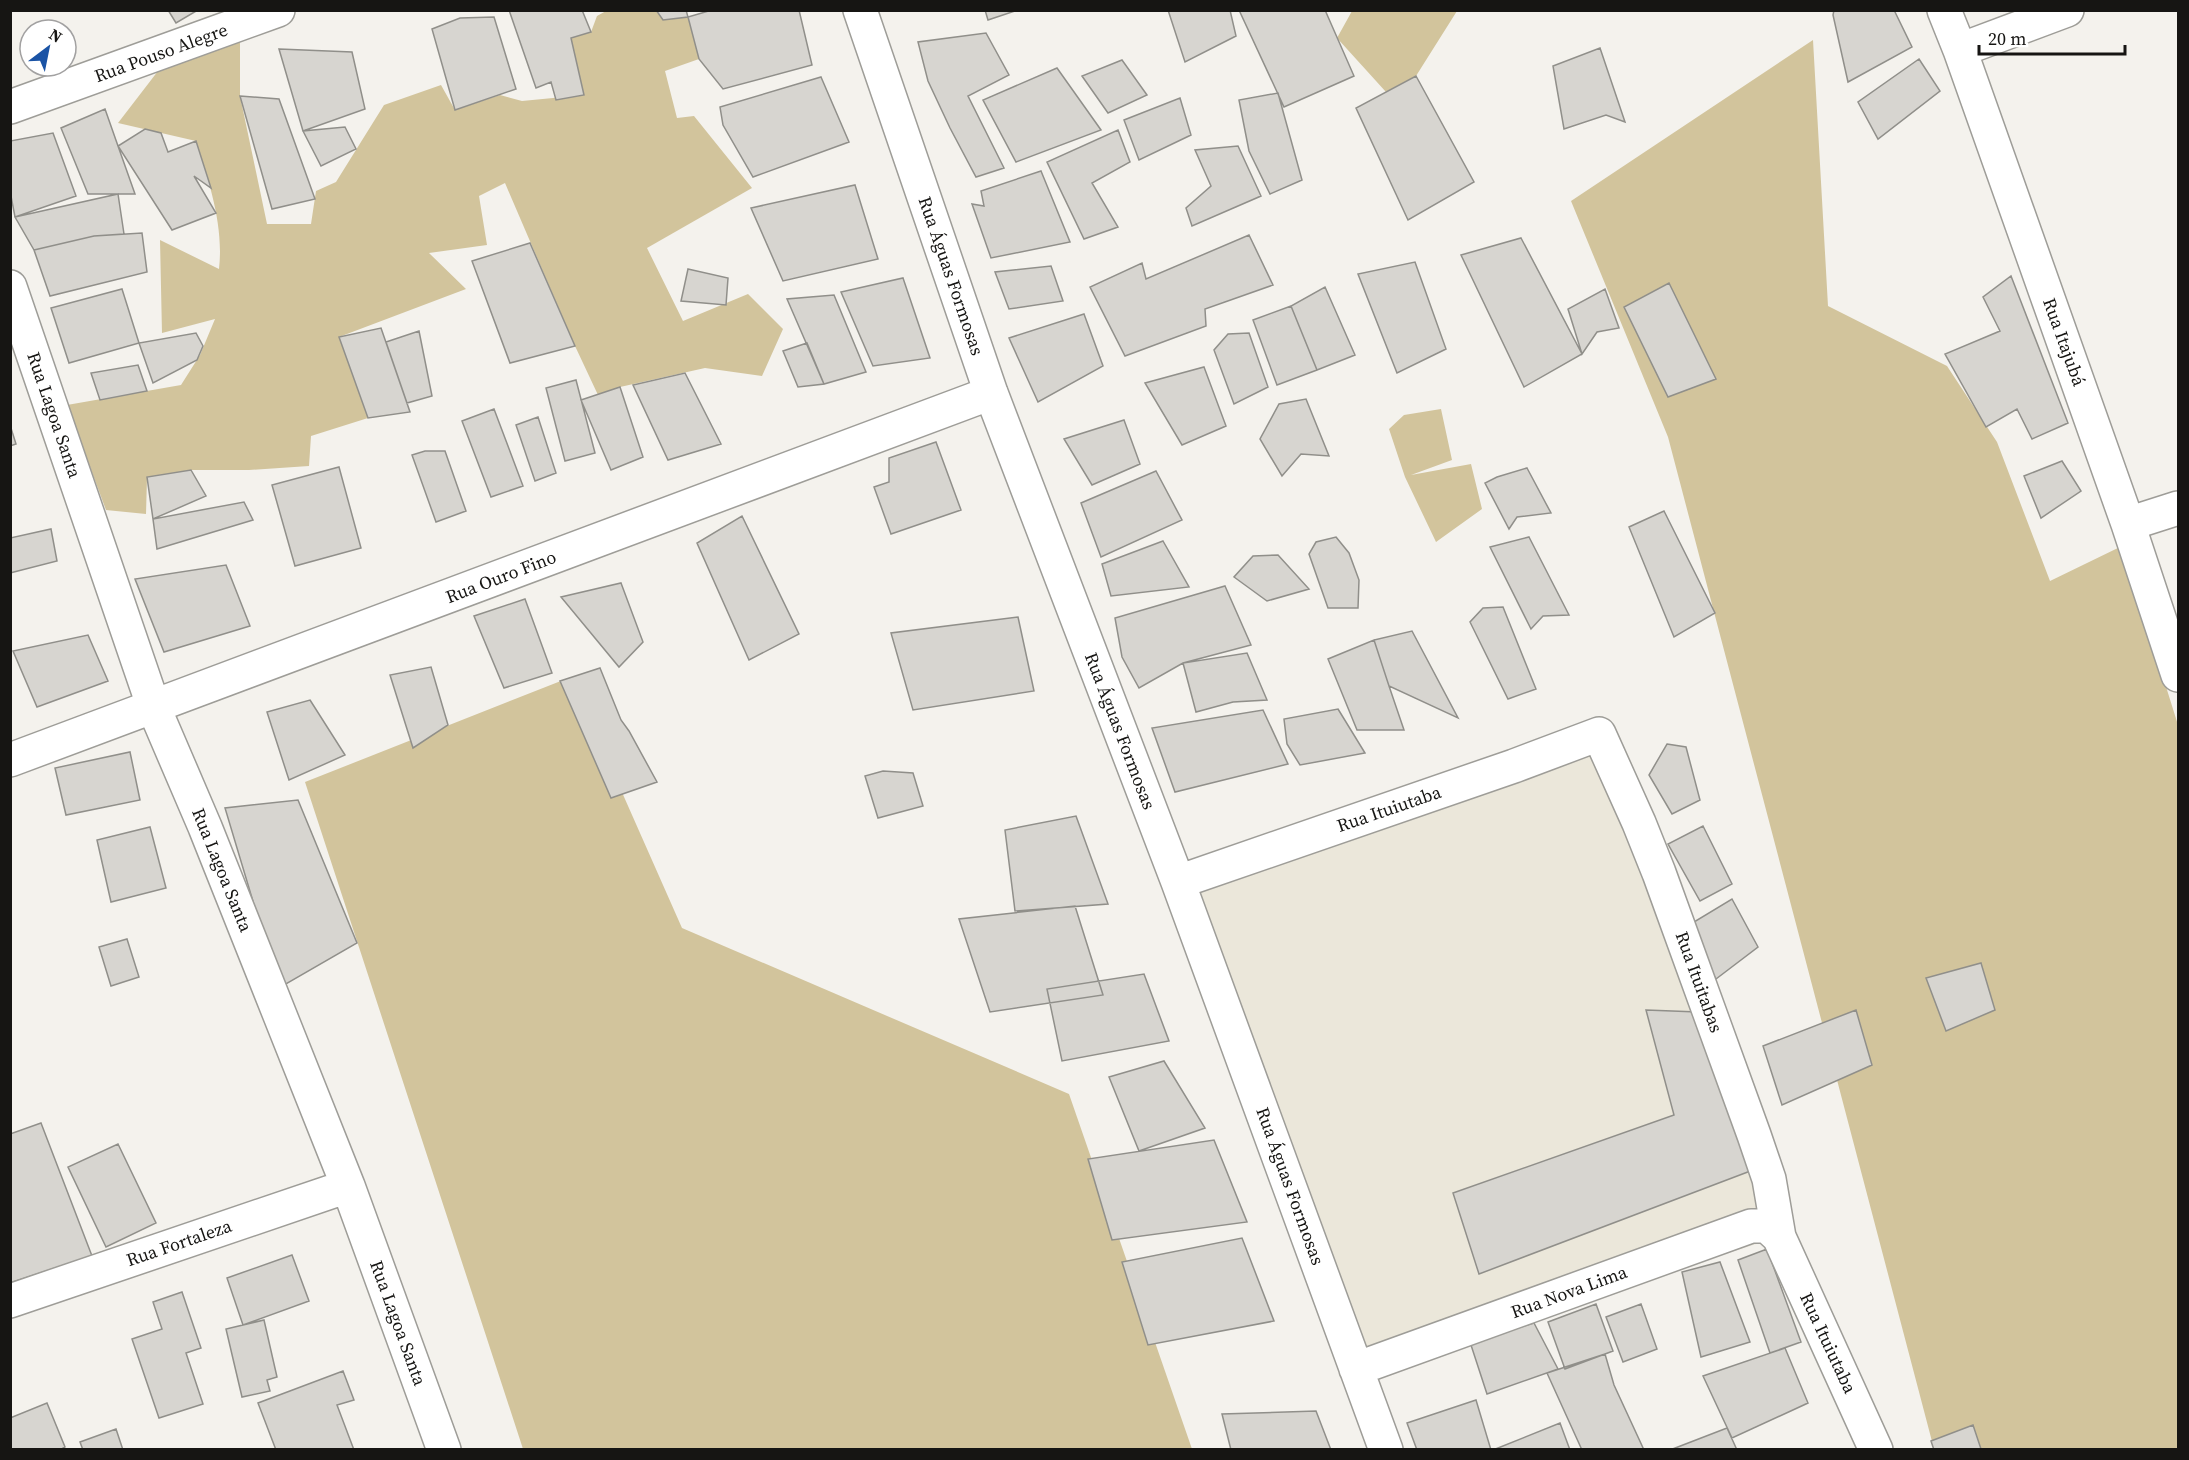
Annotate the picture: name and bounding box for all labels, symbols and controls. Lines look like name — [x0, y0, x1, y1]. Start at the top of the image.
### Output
street label: Rua Pouso Alegre — [91, 17, 231, 88]
north arrow — [18, 18, 78, 78]
scale bar — [1979, 18, 2124, 56]
text: N — [45, 23, 67, 48]
text: 20 m — [1988, 26, 2026, 51]
street label: Rua Águas Formosas — [913, 193, 990, 359]
street label: Rua Itajubá — [2037, 294, 2092, 390]
street label: Rua Lagoa Santa — [21, 349, 88, 482]
street label: Rua Ouro Fino — [442, 544, 560, 609]
street label: Rua Águas Formosas — [1079, 649, 1162, 813]
street label: Rua Ituiutaba — [1333, 779, 1445, 838]
street label: Rua Lagoa Santa — [186, 804, 259, 936]
street label: Rua Ituitabas — [1670, 928, 1729, 1036]
street label: Rua Águas Formosas — [1250, 1103, 1331, 1268]
street label: Rua Fortaleza — [123, 1213, 236, 1272]
street label: Rua Lagoa Santa — [364, 1257, 433, 1390]
street label: Rua Nova Lima — [1507, 1259, 1631, 1324]
street label: Rua Ituiutaba — [1794, 1288, 1863, 1398]

